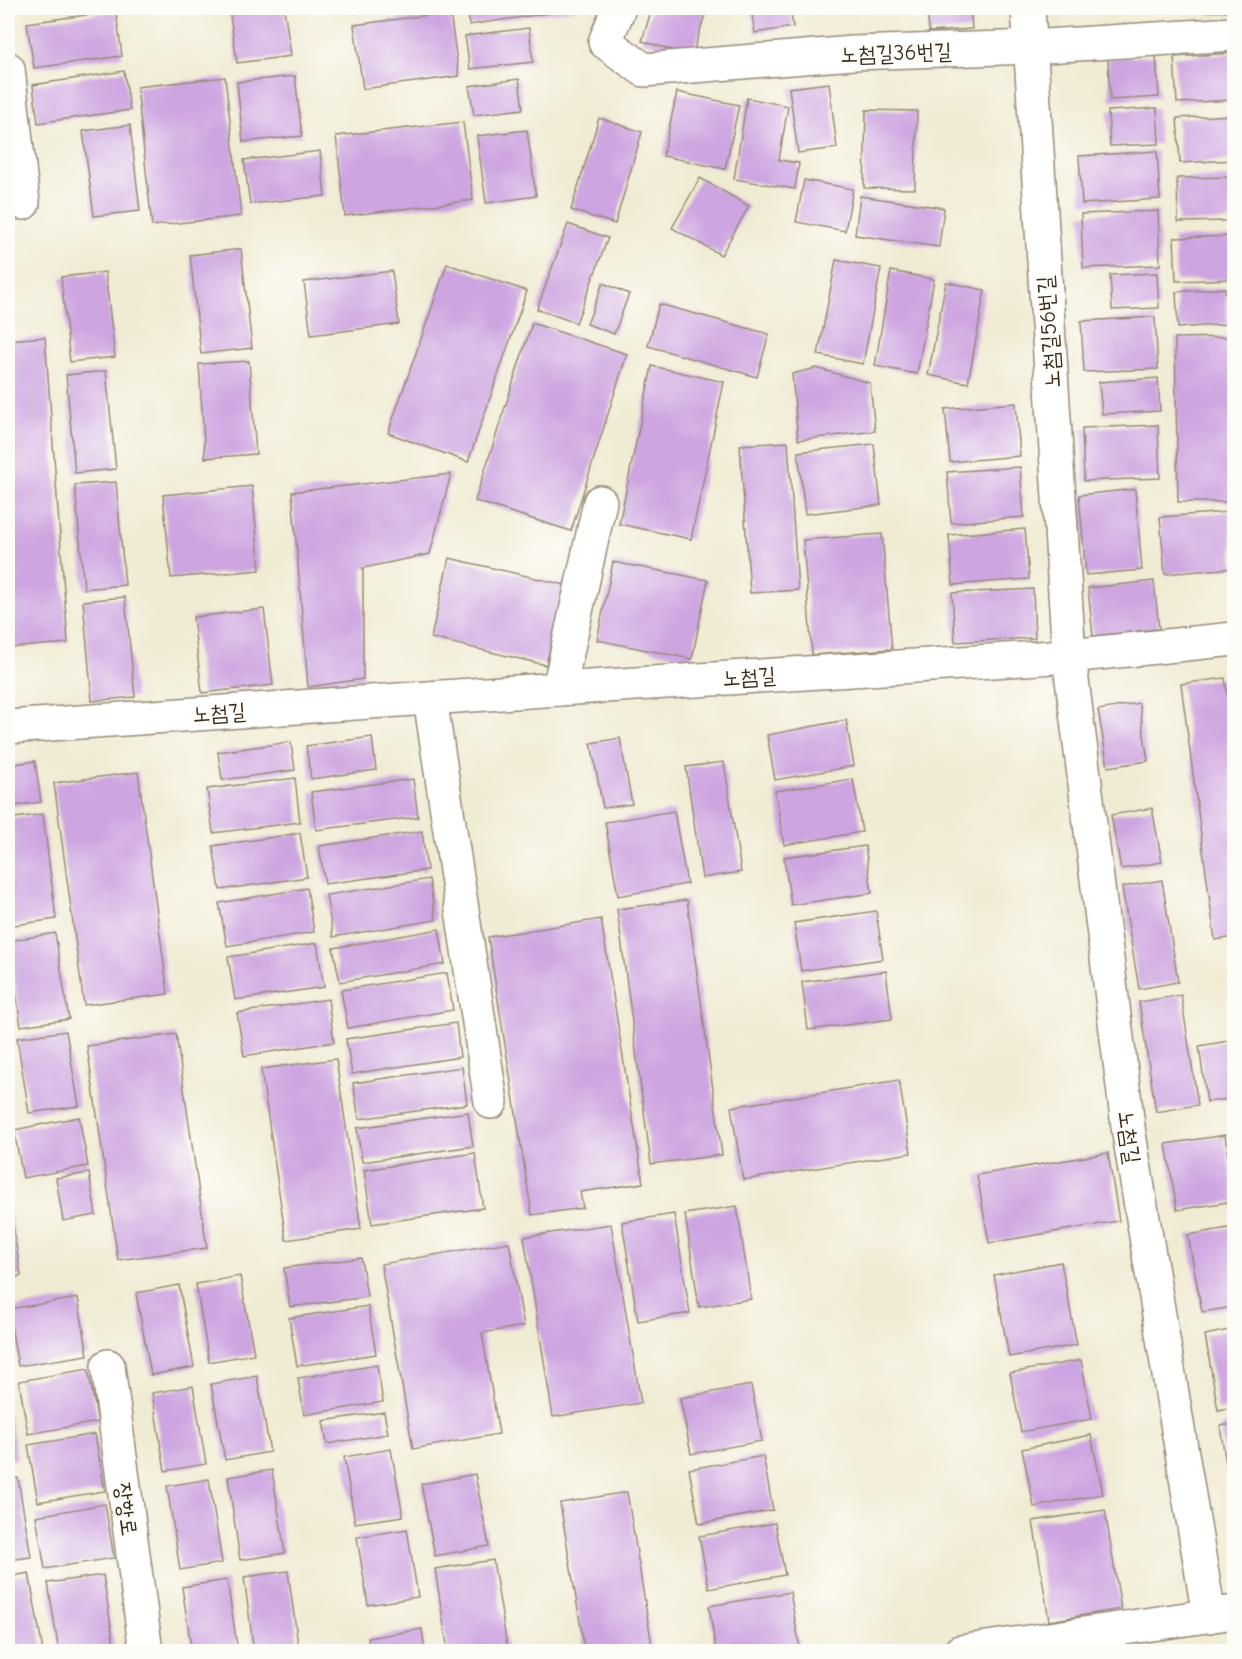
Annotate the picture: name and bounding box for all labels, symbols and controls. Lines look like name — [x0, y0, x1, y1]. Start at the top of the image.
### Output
street label: 노첨길36번길 — [840, 38, 953, 68]
street label: 노첨길56번길 — [1032, 275, 1066, 389]
street label: 노첨길 — [722, 662, 777, 692]
street label: 노첨길 — [192, 698, 247, 728]
street label: 노첨길 — [1112, 1109, 1146, 1166]
street label: 장항로 — [109, 1481, 143, 1537]

